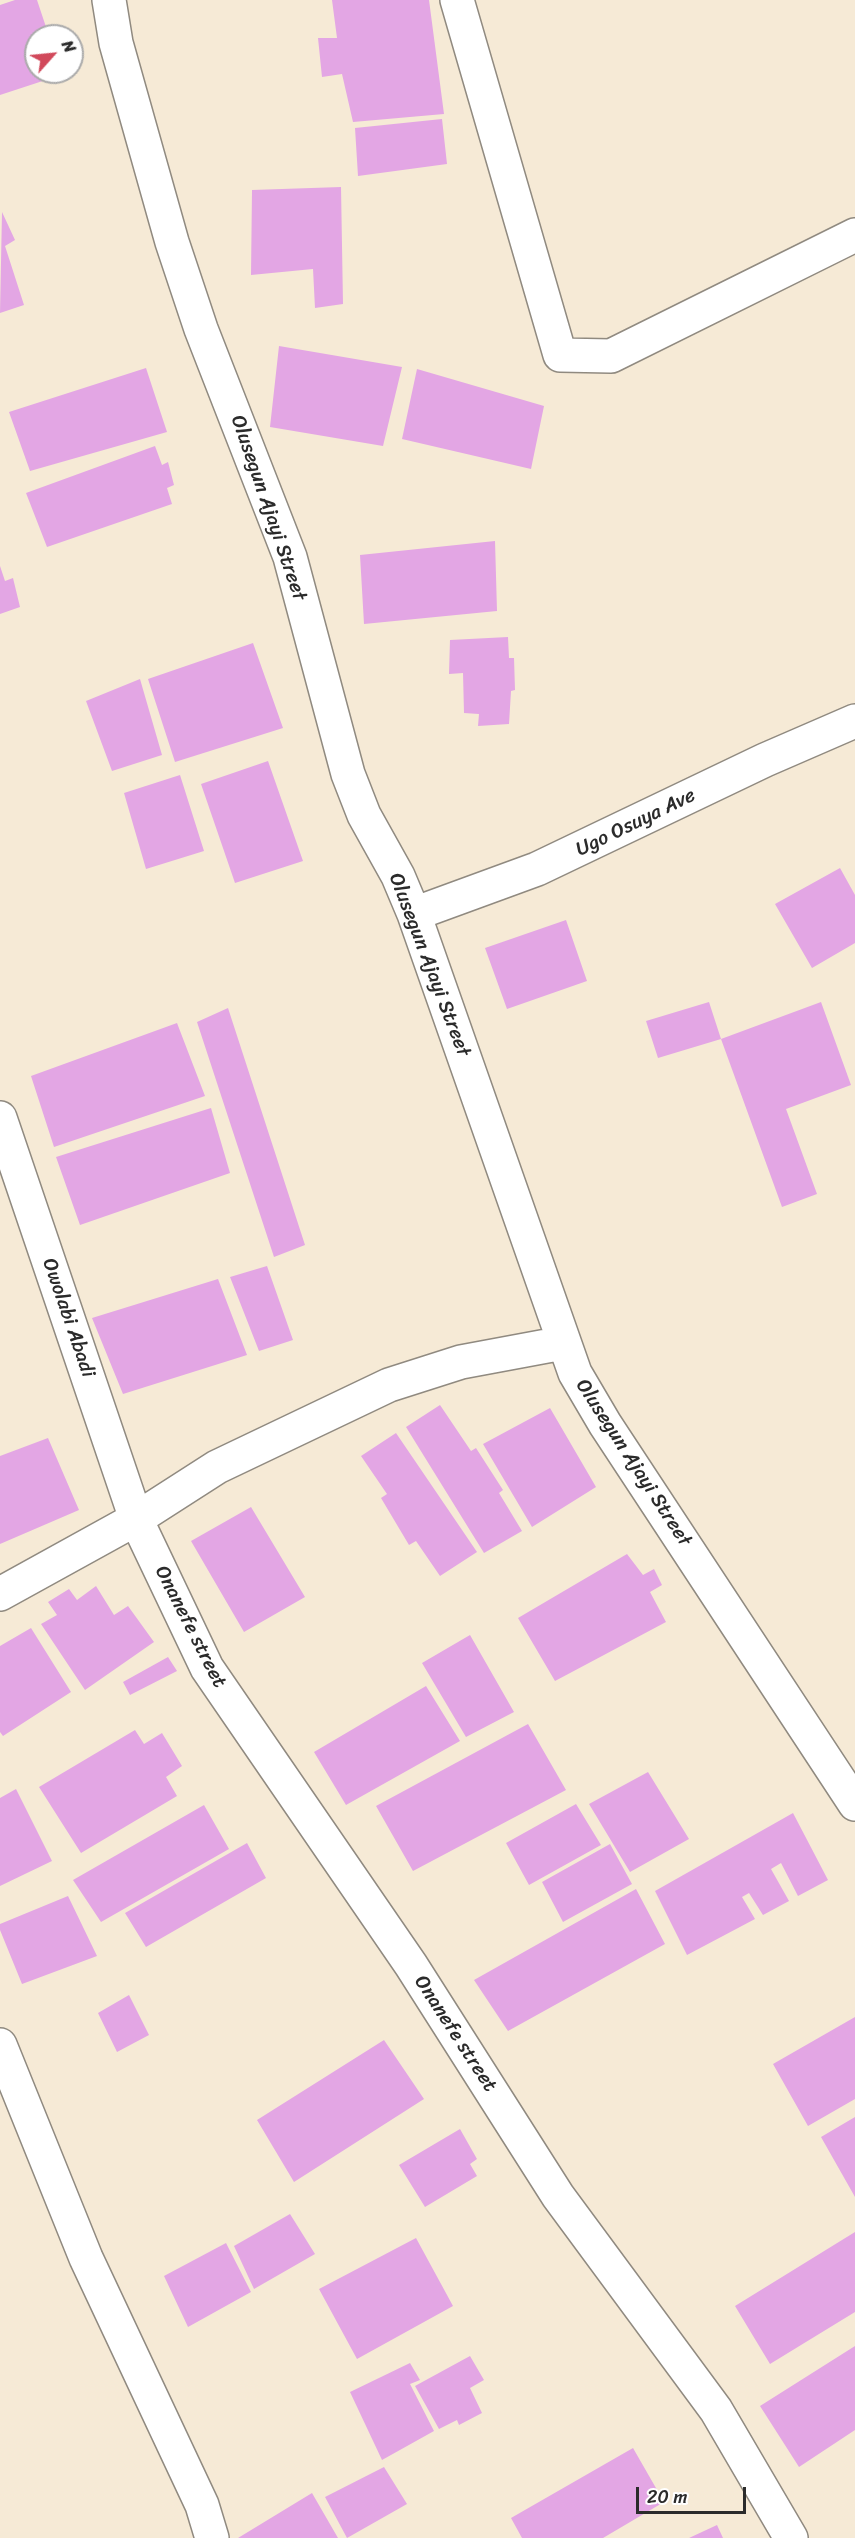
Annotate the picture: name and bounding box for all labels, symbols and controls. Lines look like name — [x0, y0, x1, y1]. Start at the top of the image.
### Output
north arrow — [24, 24, 84, 84]
text: N — [53, 35, 84, 58]
street label: Olusegun Ajayi Street — [225, 412, 311, 604]
street label: Ugo Osuya Ave — [572, 784, 700, 862]
street label: Olusegun Ajayi Street — [383, 870, 475, 1060]
street label: Owolabi Abadi — [36, 1255, 100, 1381]
street label: Olusegun Ajayi Street — [570, 1375, 696, 1551]
street label: Onanefe street — [149, 1562, 231, 1692]
street label: Onanefe street — [408, 1971, 502, 2097]
scale bar — [639, 2475, 748, 2513]
text: 20 m — [647, 2481, 687, 2513]

